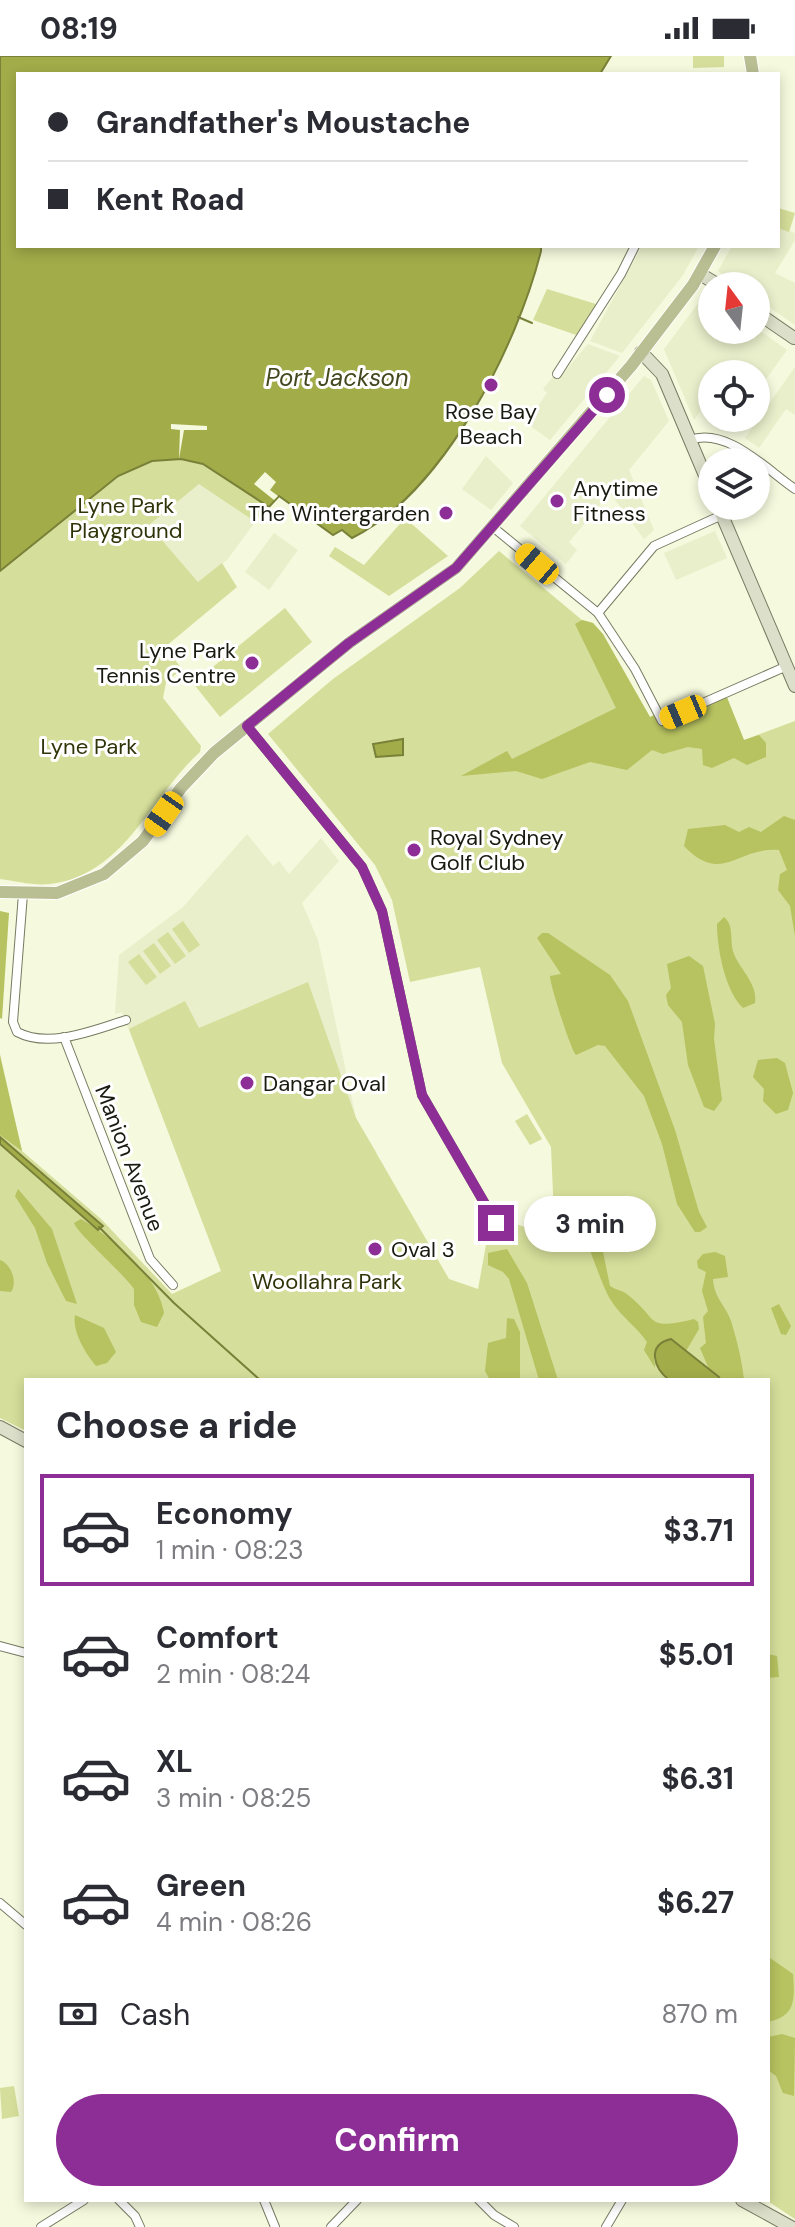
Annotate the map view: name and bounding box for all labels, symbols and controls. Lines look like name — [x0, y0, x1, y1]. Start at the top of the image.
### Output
text: 08:19 — [40, 9, 118, 48]
text: Grandfather's Moustache — [96, 103, 470, 142]
text: Kent Road — [96, 180, 244, 219]
north arrow — [698, 272, 770, 344]
map controls — [698, 272, 770, 520]
button: locate — [698, 360, 770, 432]
water label: Port Jackson — [265, 362, 409, 393]
marker: Rose Bay Beach — [482, 376, 500, 394]
route start — [589, 377, 625, 413]
place label: Rose Bay Beach — [445, 397, 537, 451]
button: layers — [698, 448, 770, 520]
place label: Anytime Fitness — [573, 474, 658, 528]
park label: Lyne Park Playground — [70, 491, 182, 545]
marker: Anytime Fitness — [548, 492, 566, 510]
place label: The Wintergarden — [248, 499, 430, 528]
marker: The Wintergarden — [437, 504, 455, 522]
car — [511, 539, 563, 589]
place label: Lyne Park Tennis Centre — [96, 636, 236, 690]
marker: Lyne Park Tennis Centre — [243, 654, 261, 672]
car — [656, 692, 710, 732]
park label: Lyne Park — [41, 732, 137, 761]
car — [140, 787, 188, 841]
place label: Royal Sydney Golf Club — [430, 823, 564, 877]
marker: Royal Sydney Golf Club — [405, 841, 423, 859]
place label: Dangar Oval — [263, 1069, 386, 1098]
marker: Dangar Oval — [238, 1074, 256, 1092]
street label: Manion Avenue — [88, 1081, 171, 1236]
callout: 3 min — [524, 1195, 656, 1251]
route end — [478, 1205, 514, 1241]
text: 3 min — [555, 1207, 625, 1241]
place label: Oval 3 — [391, 1235, 455, 1264]
marker: Oval 3 — [366, 1240, 384, 1258]
park label: Woollahra Park — [252, 1267, 402, 1296]
text: Choose a ride — [56, 1402, 297, 1449]
icon: car — [60, 1494, 132, 1566]
text: Economy — [156, 1494, 293, 1533]
text: $3.71 — [664, 1511, 734, 1550]
text: 1 min · 08:23 — [156, 1533, 304, 1567]
icon: car — [60, 1618, 132, 1690]
text: Comfort — [156, 1618, 279, 1657]
text: $5.01 — [659, 1635, 734, 1674]
text: 2 min · 08:24 — [156, 1657, 310, 1691]
icon: car — [60, 1742, 132, 1814]
text: XL — [156, 1742, 193, 1781]
text: $6.31 — [662, 1759, 734, 1798]
text: 3 min · 08:25 — [156, 1781, 311, 1815]
icon: car — [60, 1866, 132, 1938]
text: Green — [156, 1866, 246, 1905]
text: $6.27 — [657, 1883, 734, 1922]
text: 4 min · 08:26 — [156, 1905, 312, 1939]
icon: cash — [56, 1992, 100, 2036]
text: Cash — [120, 1995, 190, 2034]
text: 870 m — [661, 1997, 738, 2031]
button: Confirm — [56, 2094, 738, 2186]

